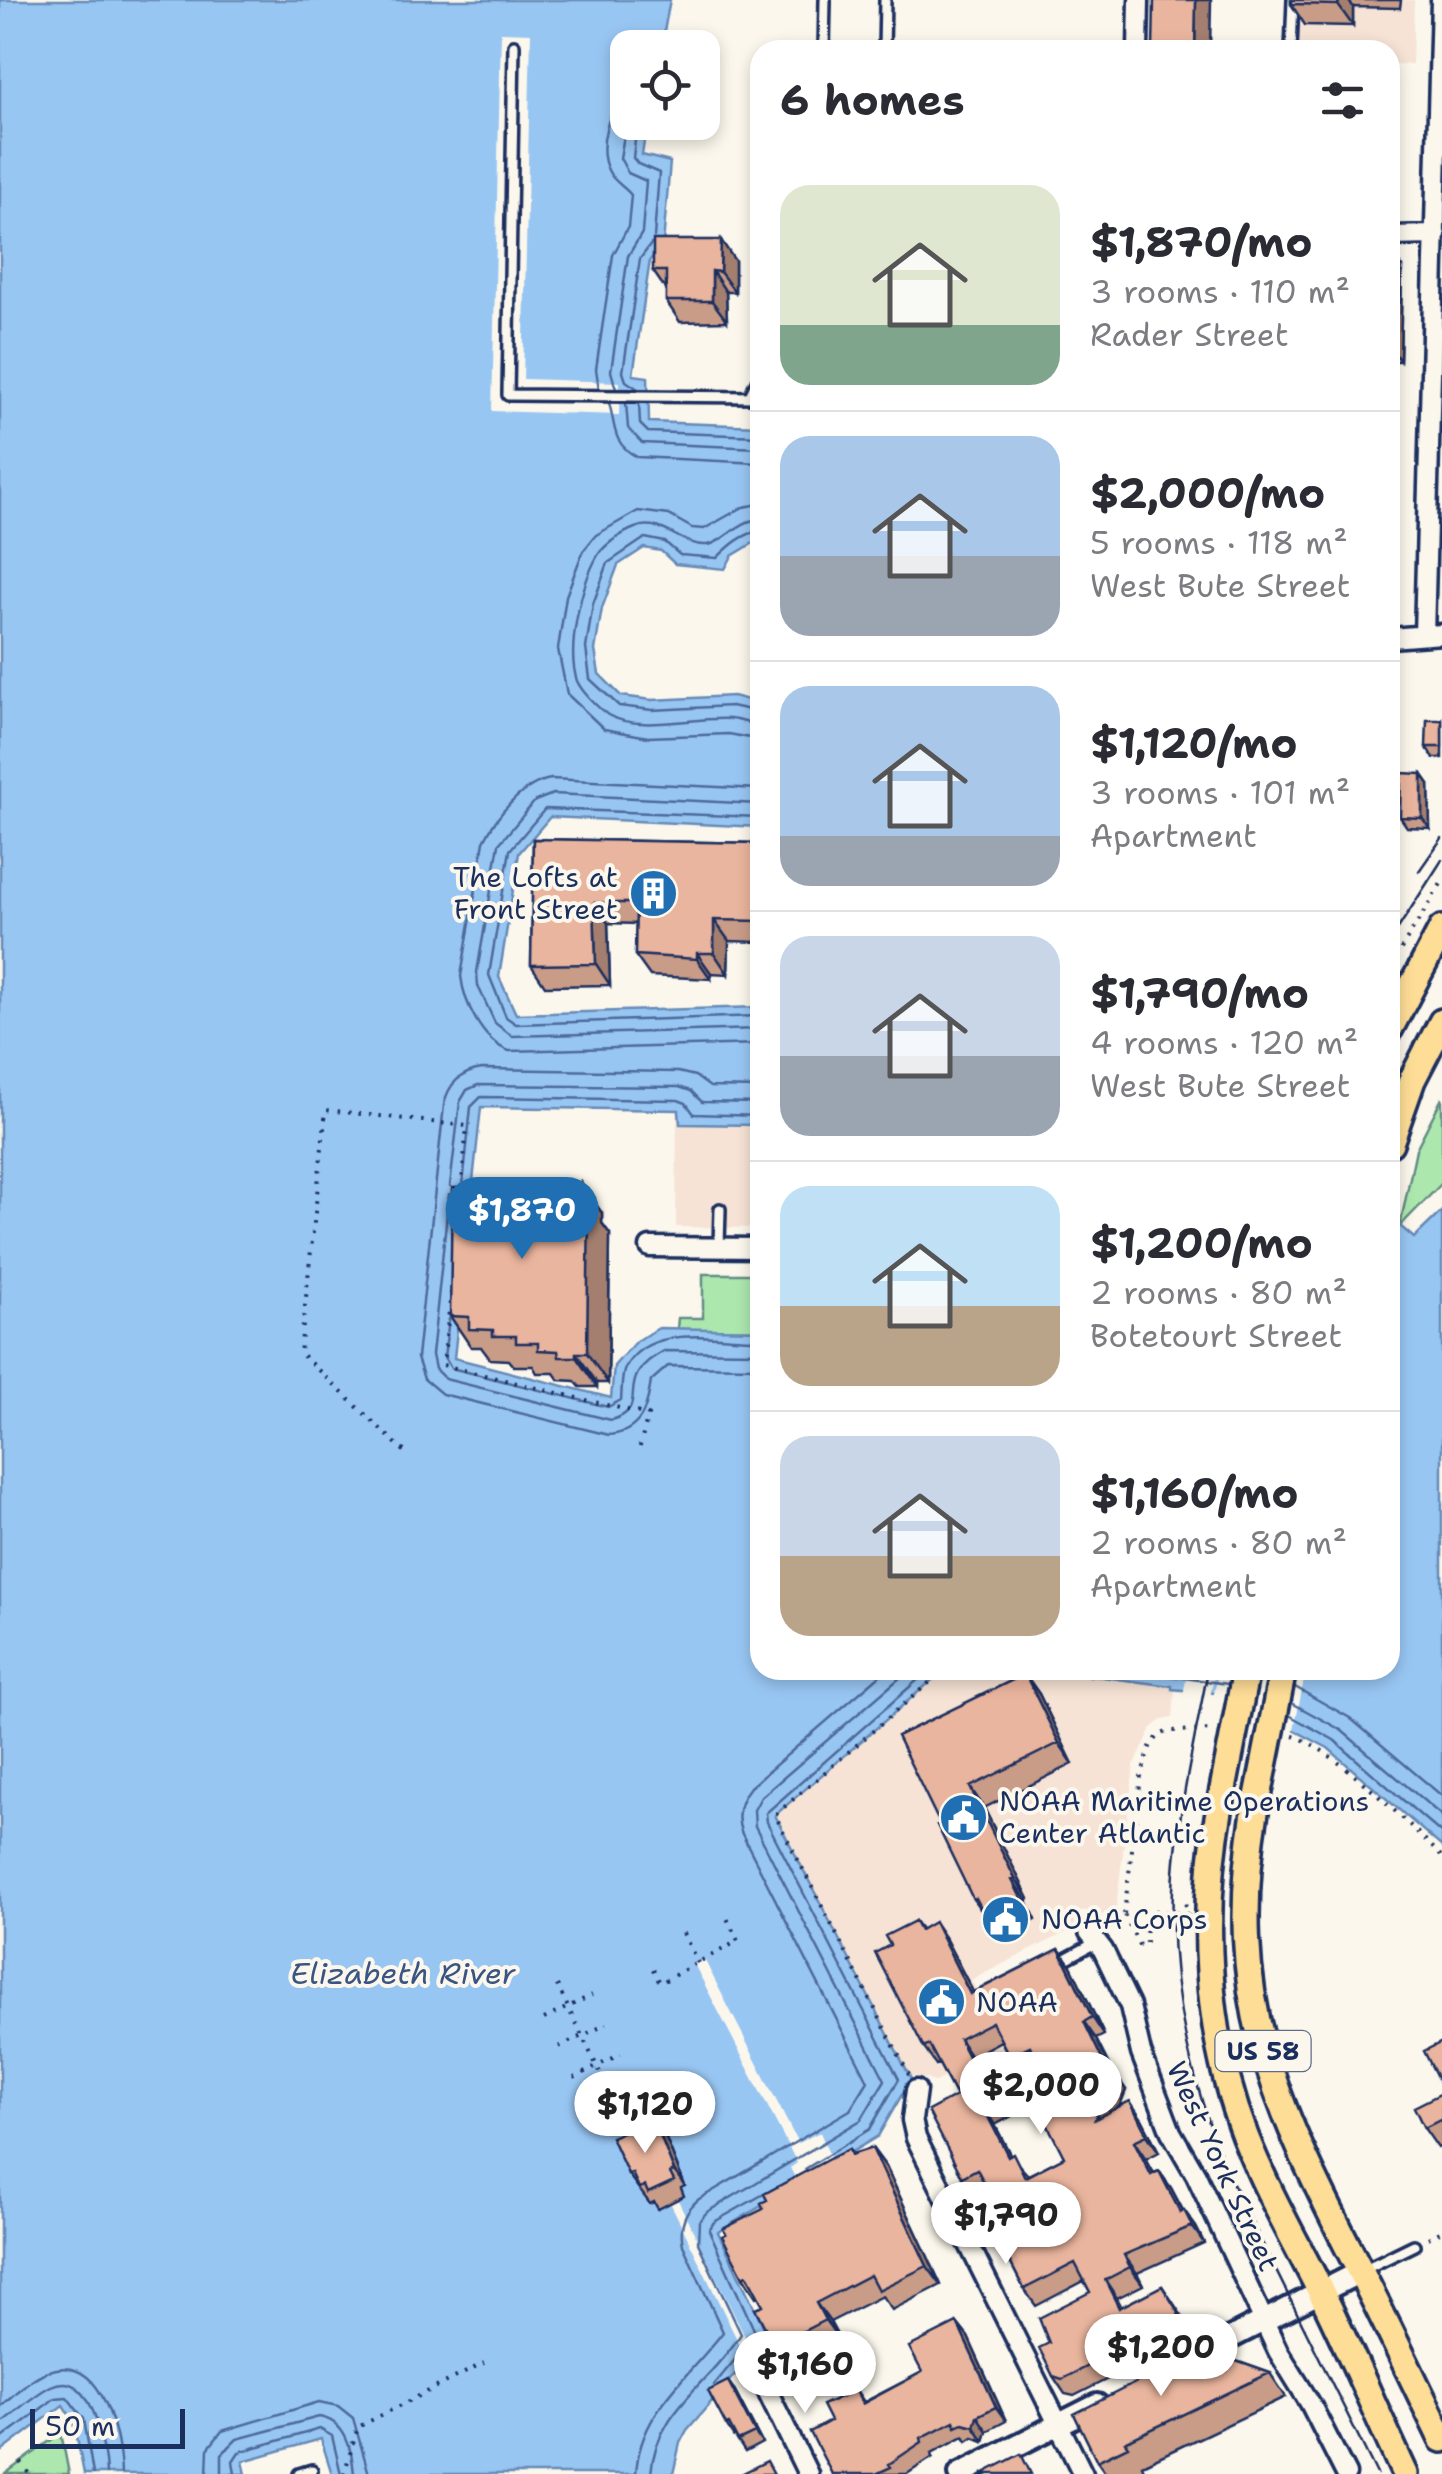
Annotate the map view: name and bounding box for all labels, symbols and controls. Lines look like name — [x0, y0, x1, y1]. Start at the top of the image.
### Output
map controls — [610, 30, 720, 140]
button: locate — [610, 30, 720, 140]
text: 6 homes — [780, 72, 965, 128]
icon: filters — [1315, 73, 1370, 128]
text: $1,870/mo — [1090, 214, 1312, 270]
icon: home — [860, 225, 980, 345]
text: 3 rooms · 110 m² — [1090, 270, 1350, 313]
text: Rader Street — [1090, 313, 1289, 356]
text: $2,000/mo — [1090, 465, 1325, 521]
icon: home — [860, 476, 980, 596]
text: 5 rooms · 118 m² — [1090, 521, 1348, 564]
text: West Bute Street — [1090, 564, 1351, 607]
text: $1,120/mo — [1090, 715, 1298, 771]
icon: home — [860, 726, 980, 846]
text: 3 rooms · 101 m² — [1090, 771, 1350, 814]
text: Apartment — [1090, 814, 1257, 857]
place label: The Lofts at Front Street — [453, 858, 618, 928]
building icon: The Lofts at Front Street — [627, 867, 679, 919]
text: $1,790/mo — [1090, 965, 1309, 1021]
icon: home — [860, 976, 980, 1096]
text: 4 rooms · 120 m² — [1090, 1021, 1358, 1064]
text: West Bute Street — [1090, 1064, 1351, 1107]
pin: $1,870 — [441, 1177, 603, 1262]
text: $1,870 — [468, 1188, 576, 1231]
text: $1,200/mo — [1090, 1215, 1313, 1271]
icon: home — [860, 1226, 980, 1346]
text: 2 rooms · 80 m² — [1090, 1271, 1347, 1314]
text: Botetourt Street — [1090, 1314, 1342, 1357]
text: $1,160/mo — [1090, 1465, 1299, 1521]
icon: home — [860, 1476, 980, 1596]
text: 2 rooms · 80 m² — [1090, 1521, 1347, 1564]
text: Apartment — [1090, 1564, 1257, 1607]
place label: NOAA Maritime Operations Center Atlantic — [999, 1782, 1369, 1852]
public building icon: NOAA Maritime Operations Center Atlantic — [938, 1791, 990, 1843]
public building icon: NOAA Corps — [980, 1893, 1032, 1945]
place label: NOAA Corps — [1041, 1900, 1208, 1938]
water label: Elizabeth River — [290, 1953, 517, 1994]
public building icon: NOAA — [915, 1976, 967, 2028]
place label: NOAA — [976, 1983, 1058, 2021]
road number: US 58 — [1216, 2031, 1310, 2071]
pin: $2,000 — [960, 2052, 1122, 2137]
street label: West York Street — [1158, 2055, 1288, 2277]
text: $2,000 — [982, 2063, 1100, 2106]
pin: $1,120 — [564, 2071, 726, 2156]
text: $1,120 — [596, 2082, 694, 2125]
pin: $1,790 — [925, 2182, 1087, 2267]
text: $1,790 — [953, 2193, 1059, 2236]
pin: $1,200 — [1080, 2314, 1242, 2399]
text: $1,200 — [1107, 2325, 1215, 2368]
pin: $1,160 — [724, 2331, 886, 2416]
text: $1,160 — [756, 2342, 854, 2385]
scale bar — [30, 2404, 185, 2448]
text: 50 m — [45, 2407, 115, 2445]

